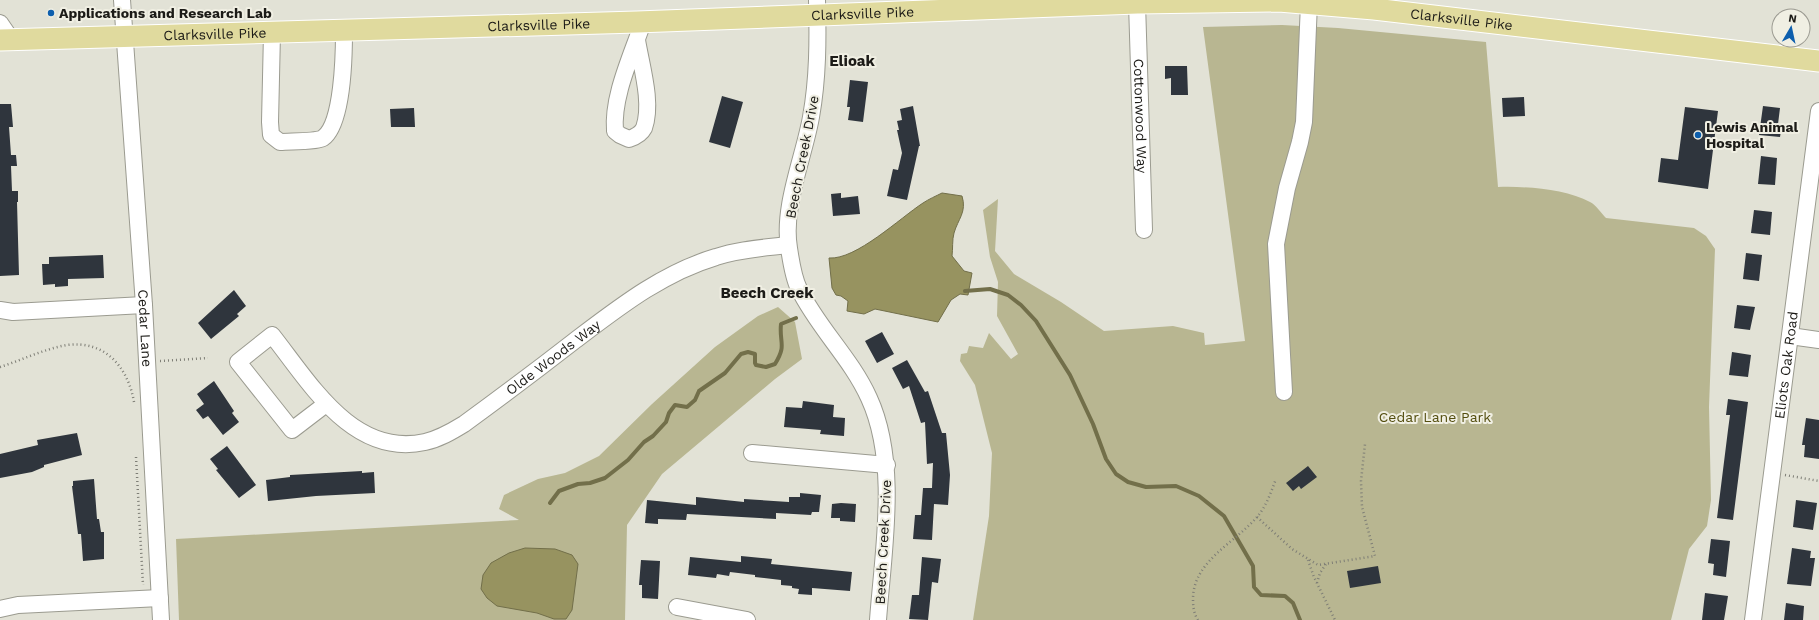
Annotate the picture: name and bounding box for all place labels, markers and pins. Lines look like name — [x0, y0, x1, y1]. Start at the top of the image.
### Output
place label: Applications and Research Lab — [59, 5, 272, 21]
marker: Applications and Research Lab — [46, 8, 56, 18]
place label: Lewis Animal Hospital — [1706, 119, 1799, 151]
marker: Lewis Animal Hospital — [1693, 130, 1703, 140]

